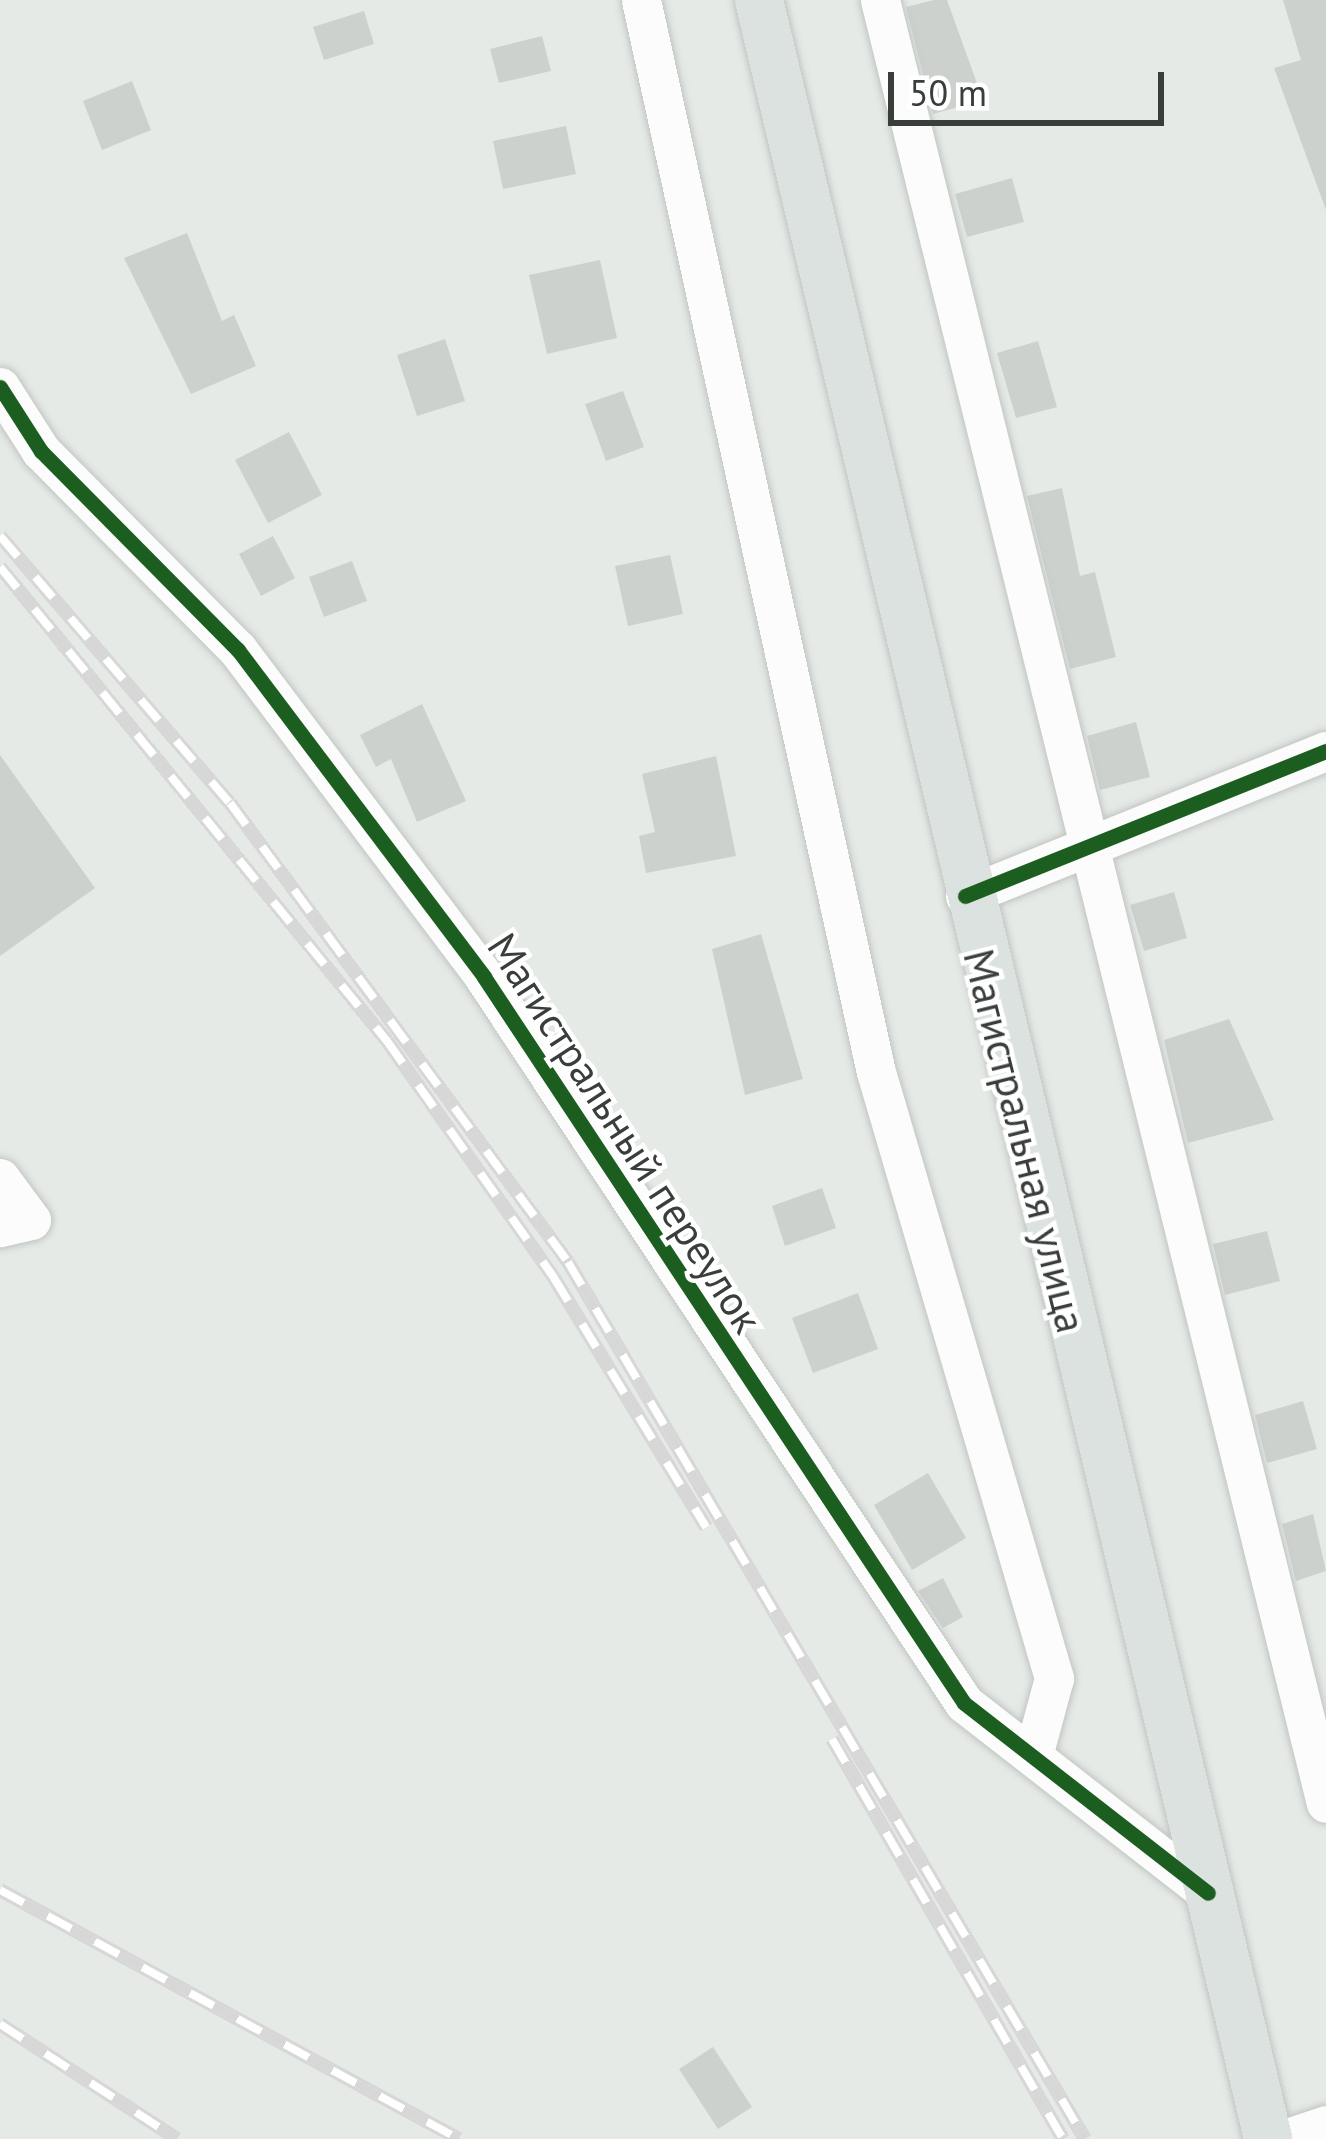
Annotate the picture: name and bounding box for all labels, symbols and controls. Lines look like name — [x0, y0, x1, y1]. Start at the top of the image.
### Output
scale bar — [894, 48, 1170, 122]
text: 50 m — [909, 69, 987, 116]
street label: Магистральный переулок — [477, 924, 773, 1342]
street label: Магистральная улица — [953, 944, 1097, 1338]

